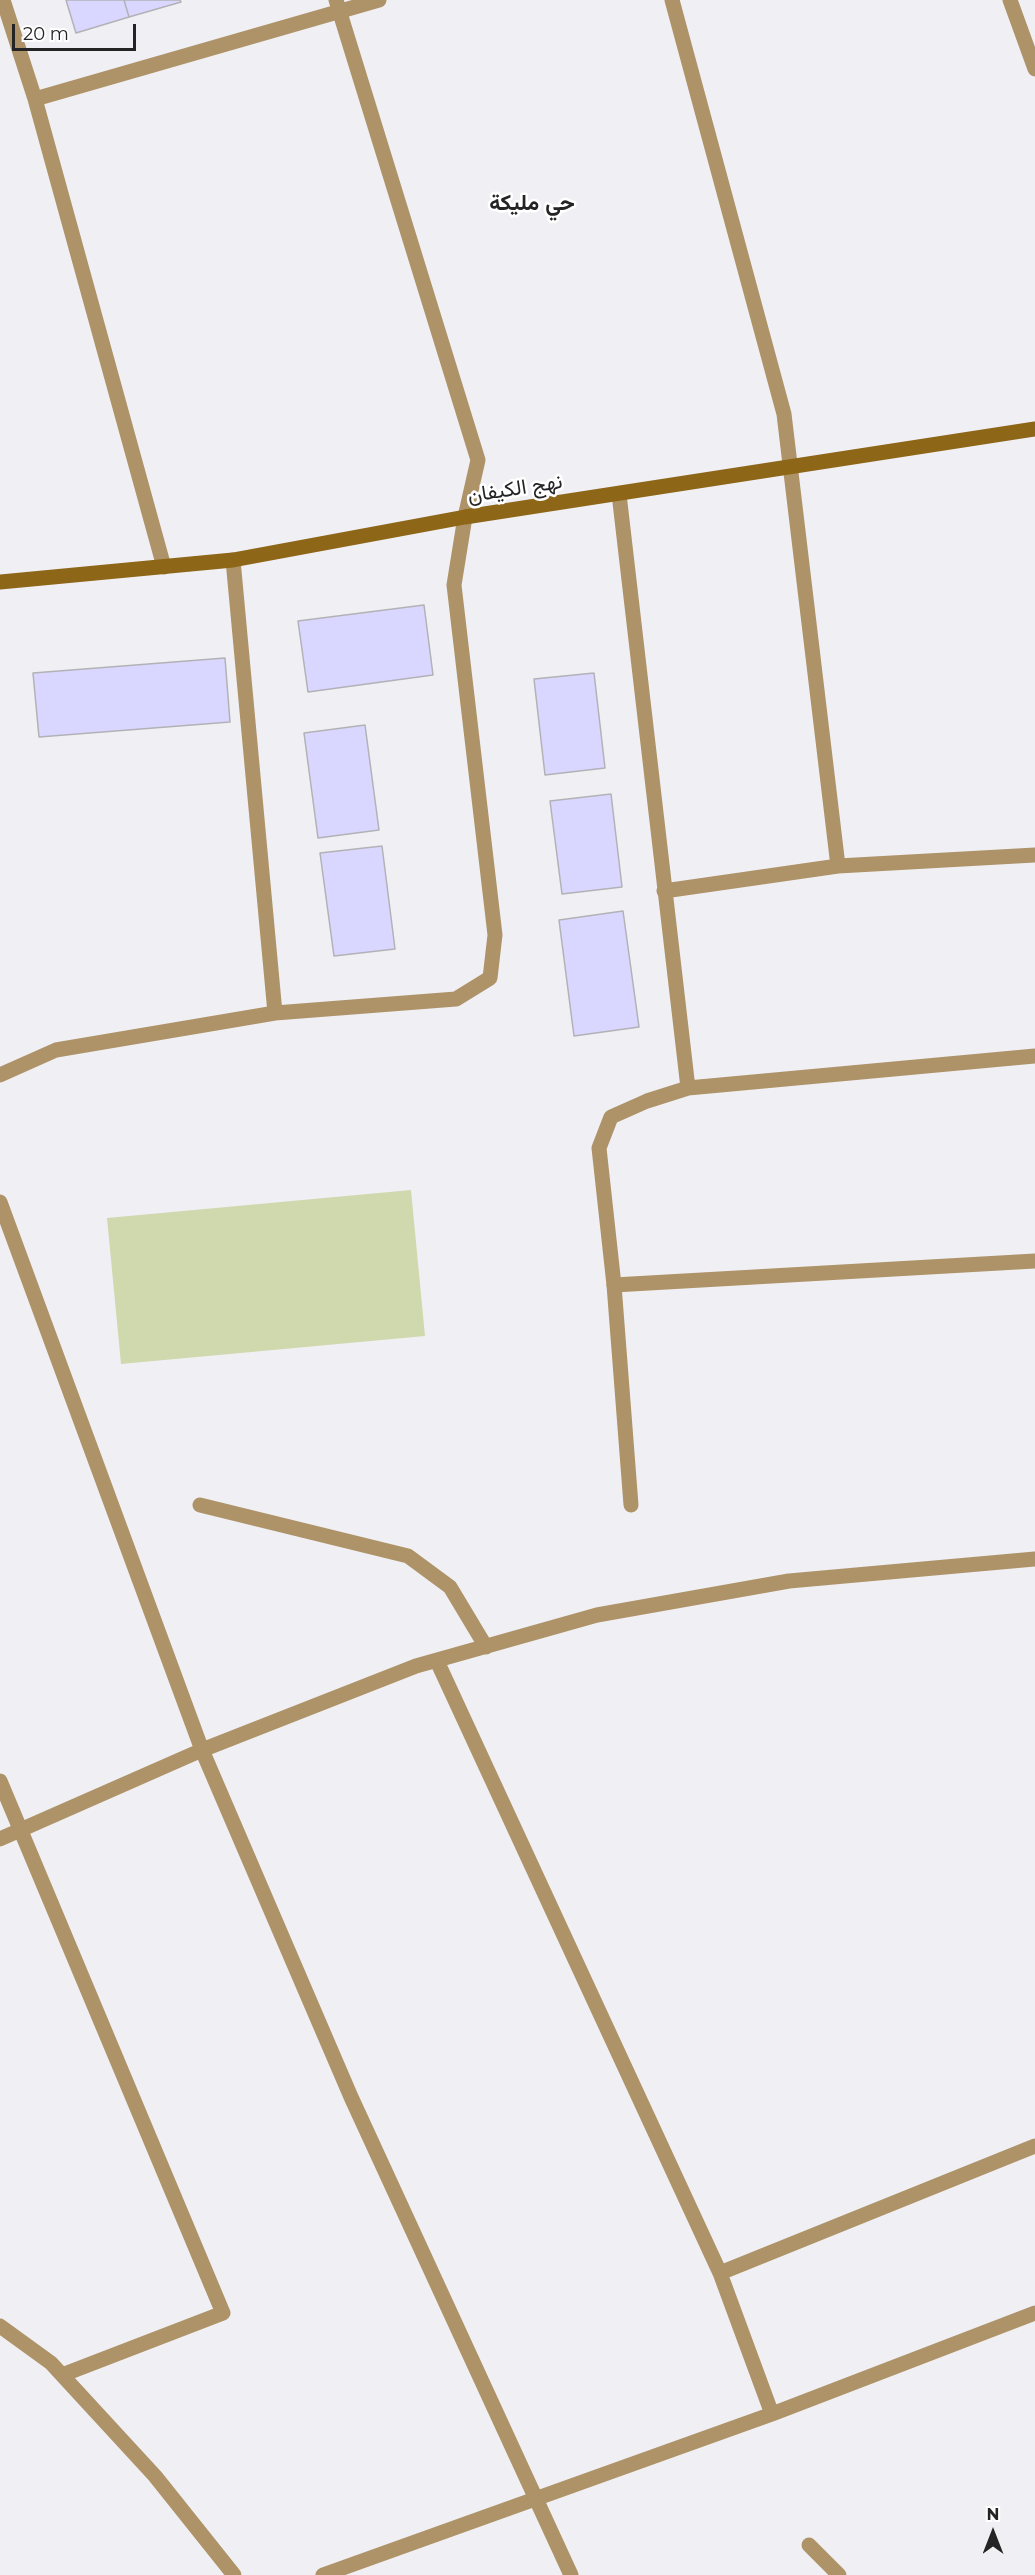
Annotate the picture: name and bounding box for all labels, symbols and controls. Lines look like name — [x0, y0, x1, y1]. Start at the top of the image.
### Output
scale bar — [15, 12, 140, 50]
text: 20 m — [23, 23, 69, 45]
district label: حي مليكة — [489, 191, 575, 217]
street label: نهج الكيفان — [466, 469, 564, 509]
north arrow — [963, 2503, 1023, 2563]
text: N — [987, 2505, 999, 2524]

